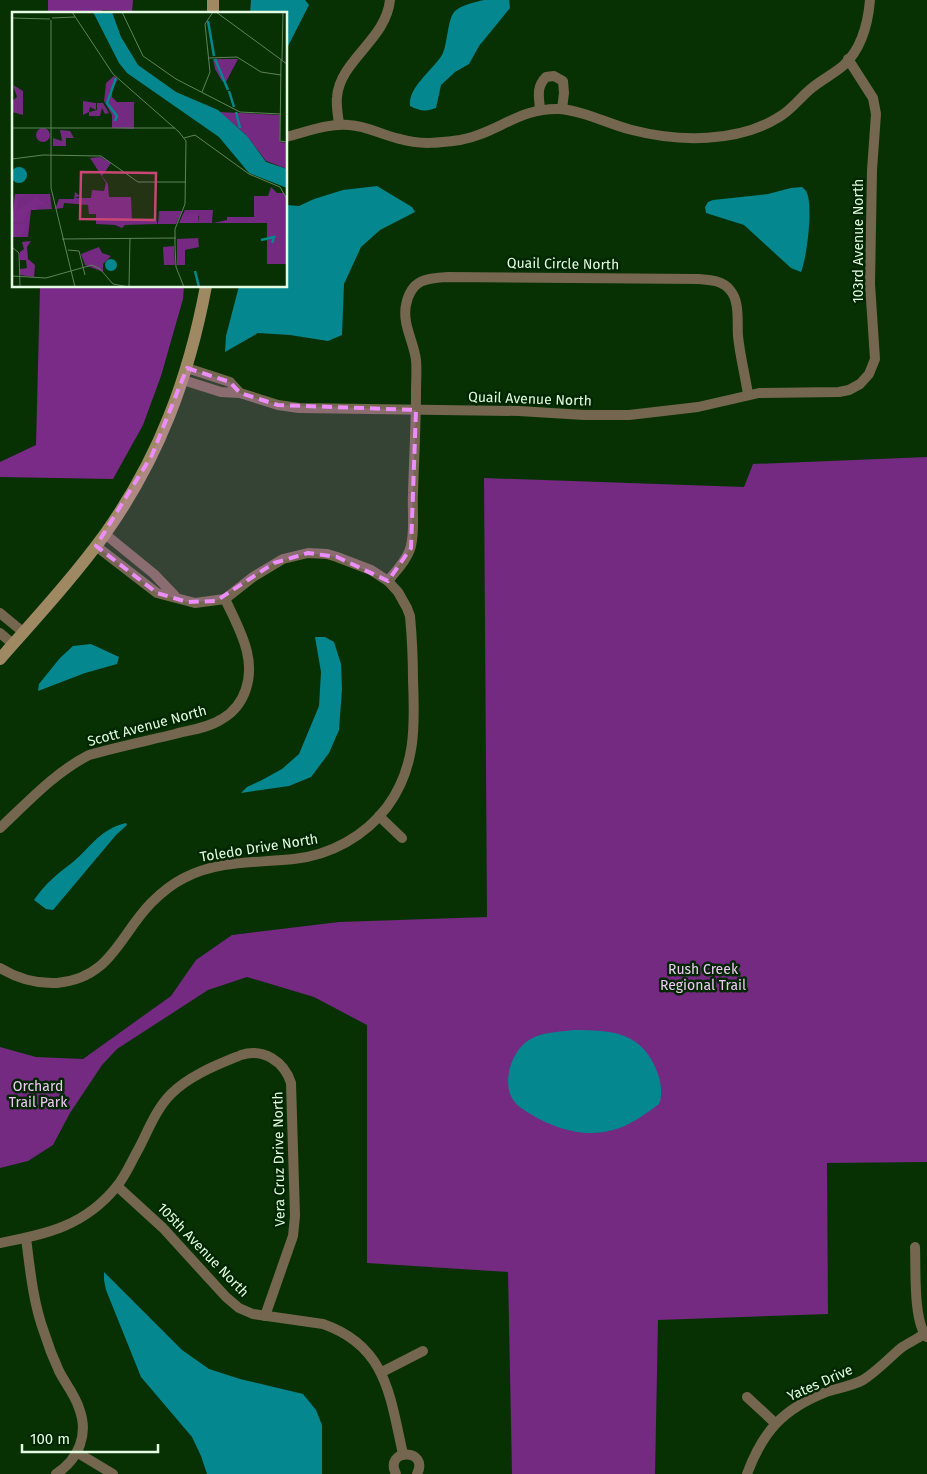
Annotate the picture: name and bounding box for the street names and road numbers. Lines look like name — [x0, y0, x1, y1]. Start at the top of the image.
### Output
street label: 103rd Avenue North — [850, 179, 867, 303]
street label: Quail Circle North — [507, 255, 619, 273]
street label: Quail Avenue North — [468, 388, 592, 410]
street label: Scott Avenue North — [86, 702, 208, 750]
street label: Toledo Drive North — [199, 830, 319, 866]
street label: Vera Cruz Drive North — [269, 1091, 289, 1227]
street label: 105th Avenue North — [154, 1199, 252, 1301]
street label: Yates Drive — [785, 1361, 855, 1405]

